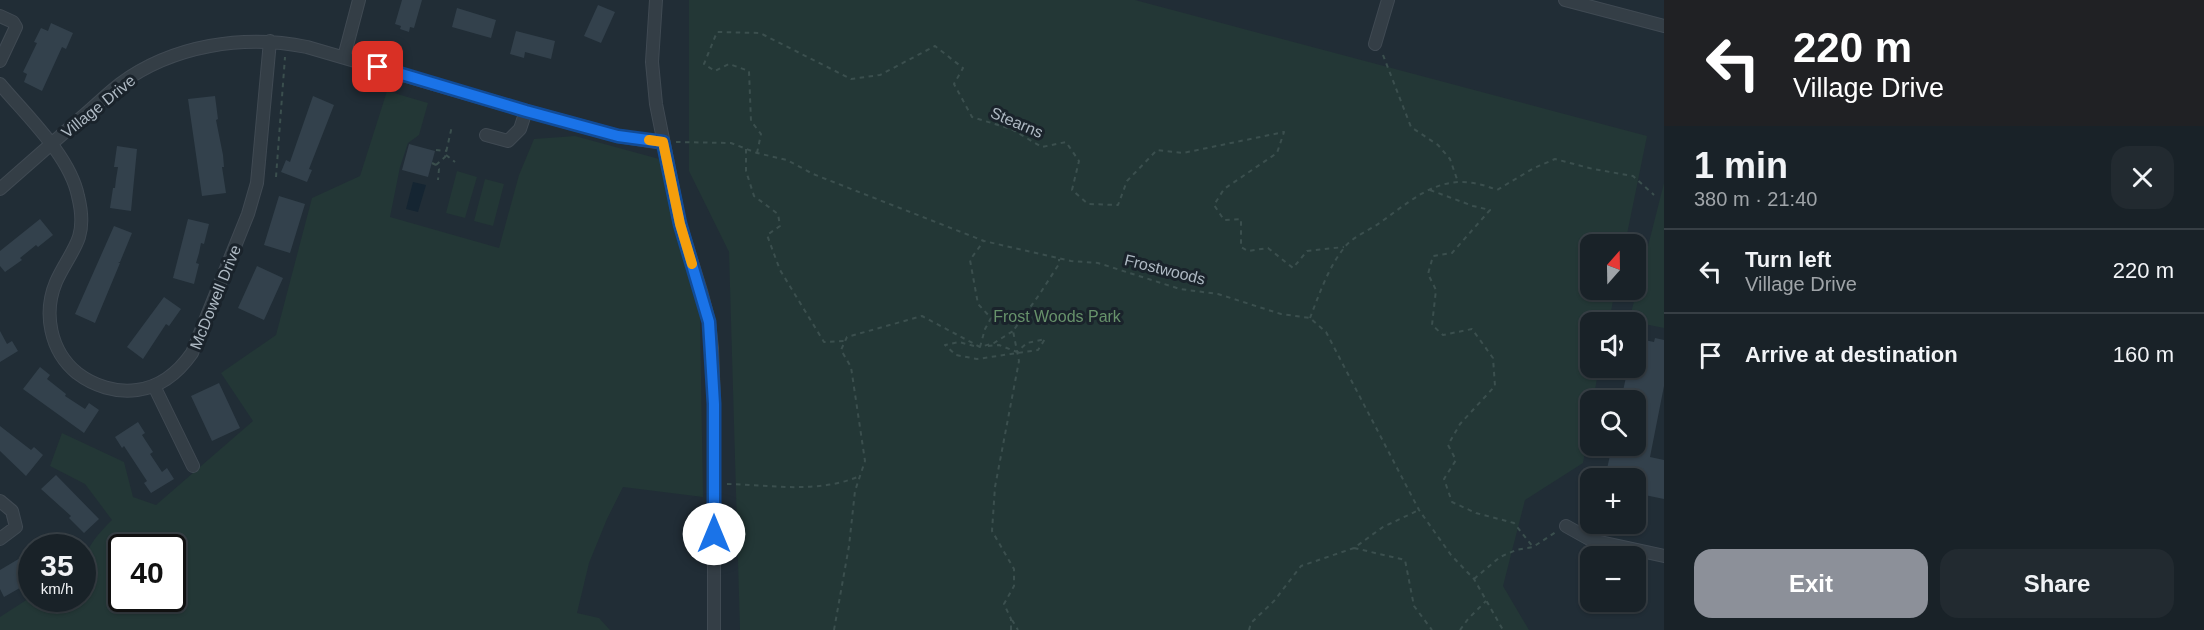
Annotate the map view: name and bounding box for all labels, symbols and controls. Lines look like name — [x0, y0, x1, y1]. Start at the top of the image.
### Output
icon: left — [1694, 24, 1772, 102]
text: 220 m — [1793, 24, 1912, 71]
pin — [352, 41, 403, 92]
icon: arrive — [361, 50, 394, 83]
street label: Village Drive — [58, 72, 139, 141]
text: Village Drive — [1793, 73, 1944, 103]
street label: Stearns — [988, 104, 1046, 141]
text: 1 min — [1694, 145, 1788, 186]
button: close — [2111, 146, 2174, 209]
text: 380 m · 21:40 — [1694, 188, 1817, 210]
north arrow — [1580, 234, 1646, 300]
map controls — [1580, 234, 1646, 612]
street label: McDowell Drive — [187, 242, 244, 352]
text: Turn left — [1745, 247, 1831, 272]
street label: Frostwoods — [1123, 251, 1207, 288]
icon: left — [1694, 255, 1727, 288]
text: 220 m — [2113, 258, 2174, 283]
text: Village Drive — [1745, 273, 1857, 295]
park label: Frost Woods Park — [993, 308, 1122, 325]
button: sound — [1580, 312, 1646, 378]
icon: arrive — [1694, 339, 1727, 372]
text: Arrive at destination — [1745, 342, 1958, 367]
text: 160 m — [2113, 342, 2174, 367]
button: search — [1580, 390, 1646, 456]
button: + — [1580, 468, 1646, 534]
position arrow — [682, 502, 746, 566]
speed limit sign: 40 — [108, 534, 186, 612]
button: − — [1580, 546, 1646, 612]
text: 35 — [40, 549, 74, 582]
button: Exit — [1694, 549, 1928, 618]
button: Share — [1940, 549, 2174, 618]
text: km/h — [41, 580, 73, 597]

